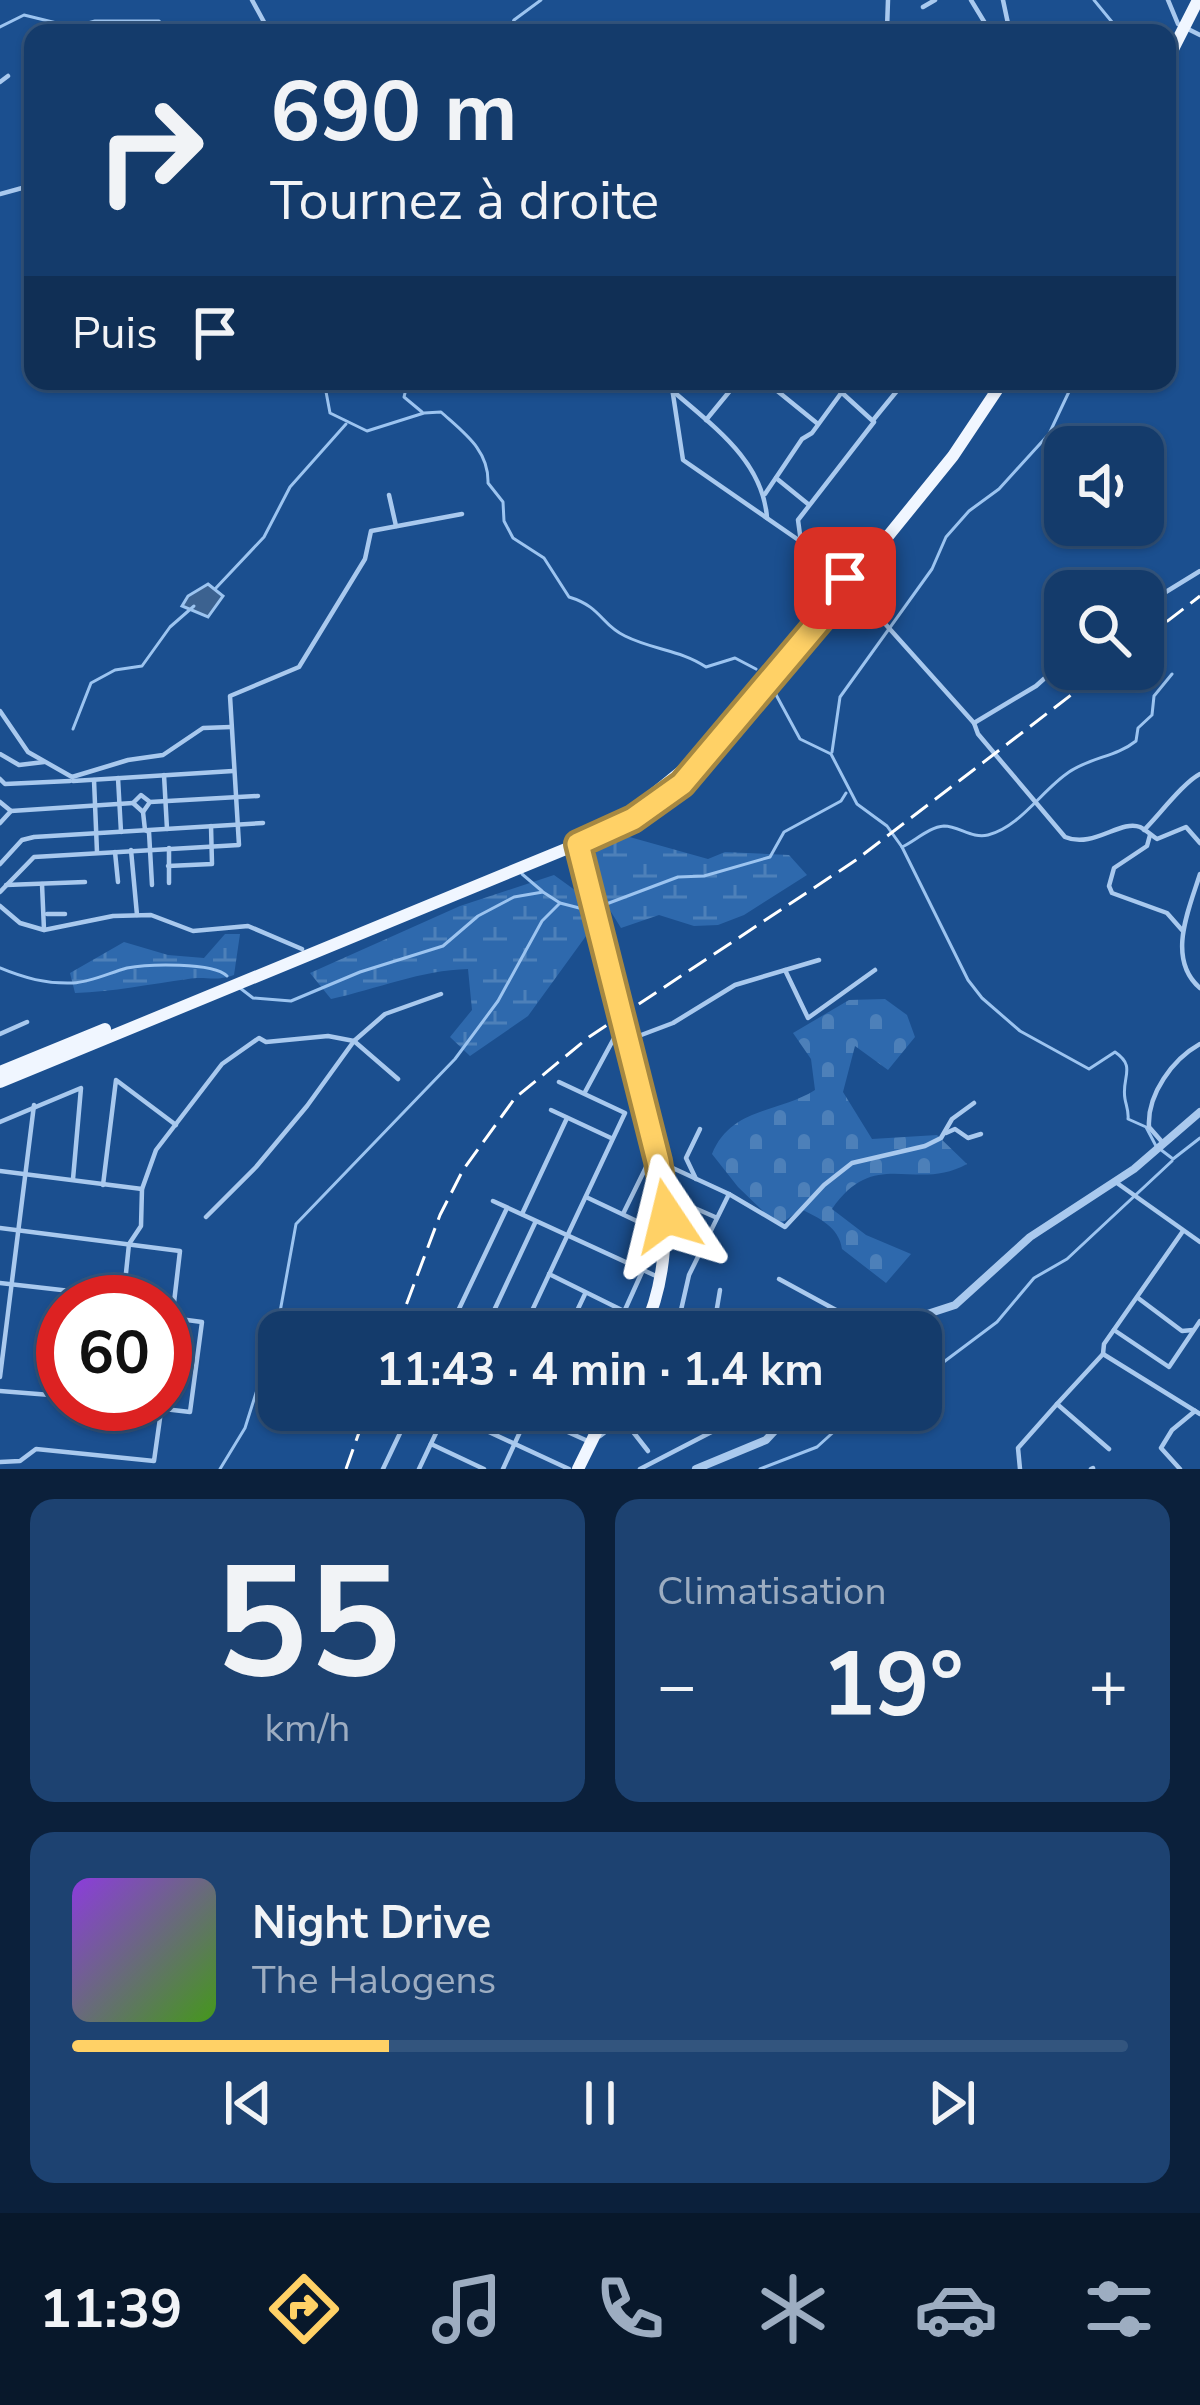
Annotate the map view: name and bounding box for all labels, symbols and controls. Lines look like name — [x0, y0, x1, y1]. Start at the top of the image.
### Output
text: 690 m — [270, 55, 518, 170]
icon: right — [72, 72, 228, 228]
text: Tournez à droite — [270, 164, 659, 238]
icon: arrive — [182, 300, 248, 366]
text: Puis — [72, 303, 158, 364]
map controls — [1044, 426, 1164, 690]
button: sound — [1044, 426, 1164, 546]
pin — [794, 527, 896, 629]
icon: arrive — [812, 545, 878, 611]
button: search — [1044, 570, 1164, 690]
position arrow — [604, 1153, 730, 1279]
speed limit sign: 60 — [36, 1275, 192, 1431]
text: 11:43 · 4 min · 1.4 km — [376, 1340, 824, 1401]
text: 55 — [214, 1517, 401, 1730]
text: Climatisation — [657, 1565, 887, 1618]
text: 19° — [821, 1624, 964, 1747]
text: − — [657, 1641, 697, 1731]
text: + — [1088, 1641, 1128, 1731]
text: km/h — [265, 1702, 350, 1755]
text: Night Drive — [252, 1893, 491, 1954]
text: The Halogens — [252, 1954, 496, 2007]
icon: previous — [215, 2070, 281, 2136]
icon: pause — [567, 2070, 633, 2136]
icon: next — [919, 2070, 985, 2136]
icon: directions — [262, 2267, 346, 2351]
icon: music — [425, 2267, 509, 2351]
icon: phone — [588, 2267, 672, 2351]
icon: climate — [751, 2267, 835, 2351]
icon: car — [914, 2267, 998, 2351]
icon: filters — [1077, 2267, 1161, 2351]
text: 11:39 — [40, 2272, 183, 2346]

